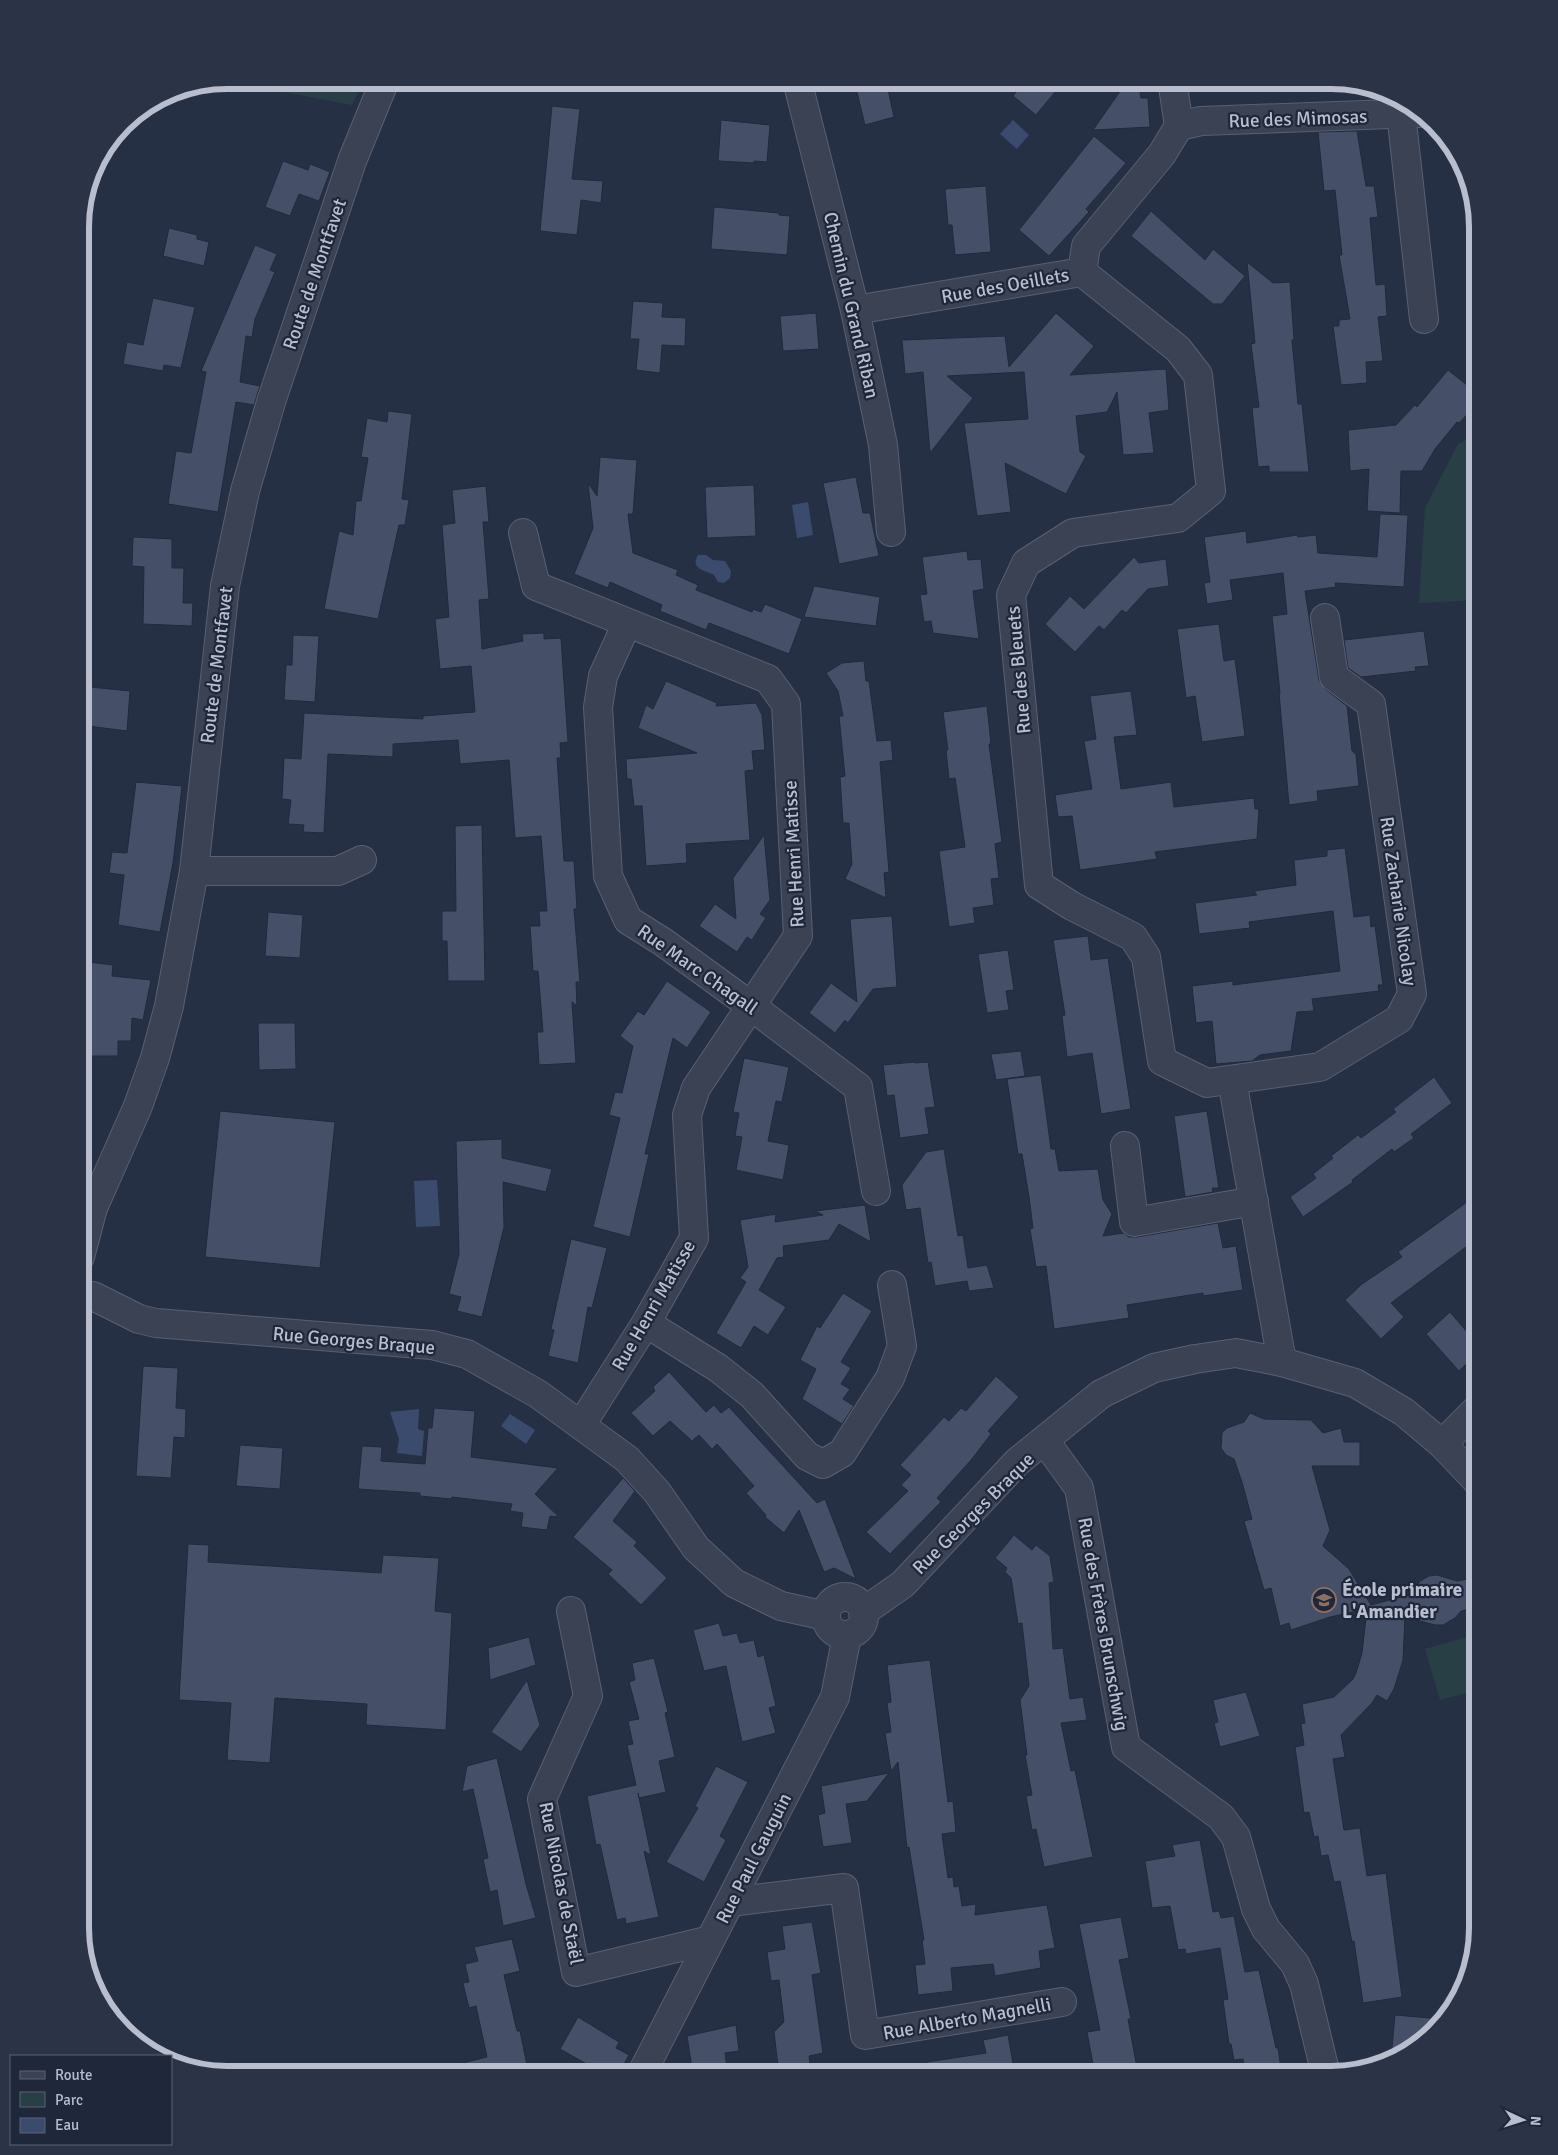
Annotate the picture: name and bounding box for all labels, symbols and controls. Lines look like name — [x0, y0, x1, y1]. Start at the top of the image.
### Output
street label: Rue des Mimosas — [1228, 105, 1368, 133]
street label: Route de Montfavet — [278, 195, 352, 353]
street label: Chemin du Grand Riban — [818, 210, 884, 401]
street label: Rue des Oeillets — [939, 263, 1071, 309]
street label: Route de Montfavet — [195, 585, 239, 745]
street label: Rue des Bleuets — [1001, 605, 1037, 735]
street label: Rue Henri Matisse — [778, 780, 810, 928]
street label: Rue Zacharie Nicolay — [1374, 815, 1422, 987]
street label: Rue Marc Chagall — [632, 919, 762, 1020]
street label: Rue Henri Matisse — [607, 1236, 701, 1375]
street label: Rue Georges Braque — [272, 1322, 436, 1360]
street label: Rue Georges Braque — [908, 1448, 1040, 1580]
street label: Rue des Frères Brunschwig — [1072, 1515, 1134, 1733]
place label: École primaire L'Amandier — [1342, 1578, 1462, 1624]
school or university icon: École primaire L'Amandier — [1311, 1587, 1337, 1613]
street label: Rue Paul Gauguin — [711, 1789, 797, 1928]
street label: Rue Nicolas de Staël — [533, 1800, 589, 1967]
street label: Rue Alberto Magnelli — [881, 1992, 1053, 2046]
legend — [10, 2055, 172, 2145]
text: Route — [55, 2066, 92, 2084]
text: Parc — [55, 2091, 83, 2109]
north arrow — [1498, 2095, 1548, 2145]
text: N — [1527, 2115, 1544, 2126]
text: Eau — [55, 2116, 79, 2134]

